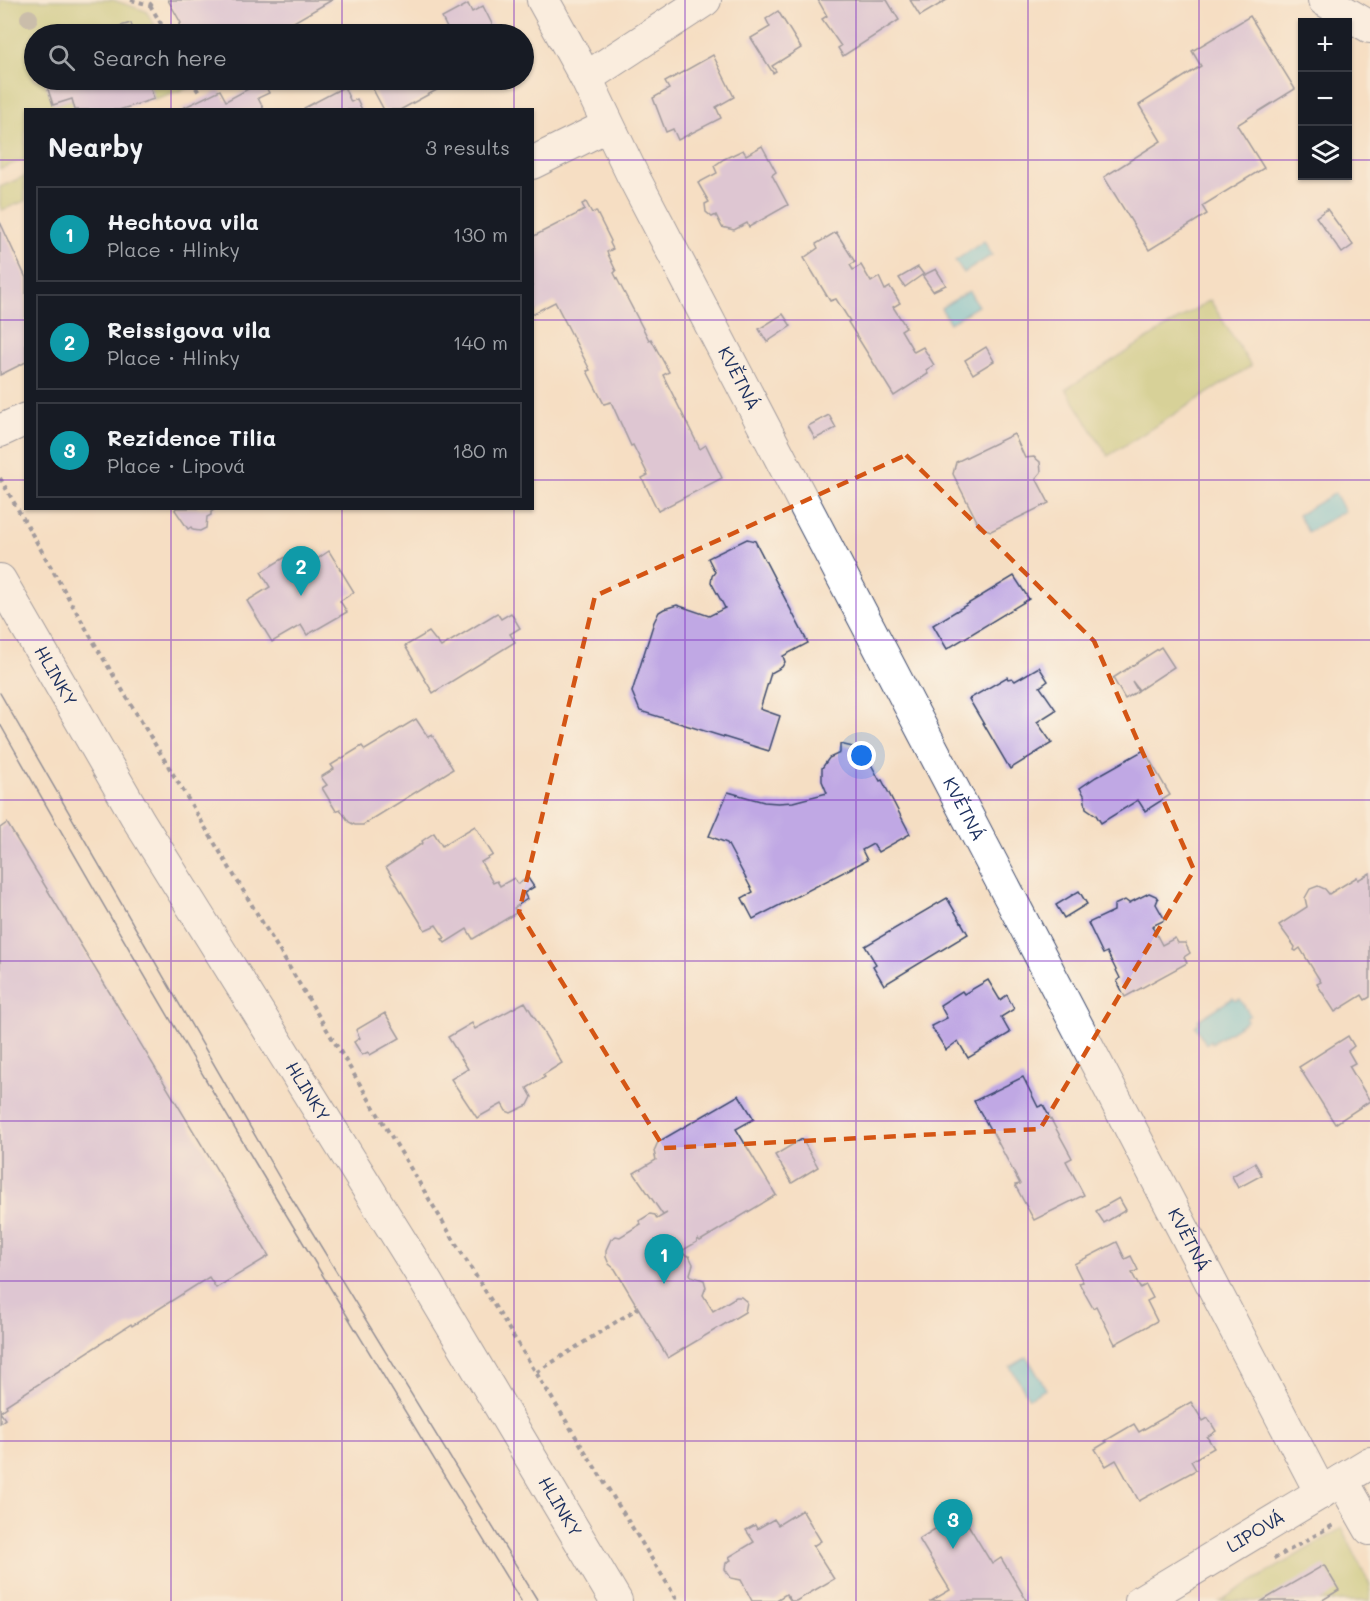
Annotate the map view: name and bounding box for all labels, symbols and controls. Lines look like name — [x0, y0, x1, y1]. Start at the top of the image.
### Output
map controls — [1298, 18, 1352, 180]
button: + — [1298, 18, 1352, 72]
search box — [24, 24, 534, 90]
icon: search — [45, 41, 78, 74]
text: Search here — [93, 43, 227, 72]
button: − — [1298, 72, 1352, 126]
button: layers — [1298, 126, 1352, 180]
text: Nearby — [48, 130, 143, 164]
text: 3 results — [425, 134, 510, 160]
text: Hechtova vila — [107, 207, 259, 236]
text: 1 — [65, 221, 74, 247]
text: 130 m — [453, 221, 508, 247]
text: Place · Hlinky — [107, 236, 240, 262]
text: Reissigova vila — [107, 315, 271, 344]
text: 2 — [64, 329, 75, 355]
text: 140 m — [453, 329, 508, 355]
street label: KVĚTNÁ — [713, 342, 766, 414]
text: Place · Hlinky — [107, 344, 240, 370]
text: Rezidence Tilia — [107, 423, 276, 452]
text: 3 — [64, 437, 76, 463]
text: 180 m — [452, 437, 508, 463]
text: Place · Lipová — [107, 452, 245, 478]
pin: 2 — [282, 546, 320, 596]
street label: HLINKY — [29, 641, 83, 710]
your location — [847, 741, 876, 770]
street label: KVĚTNÁ — [938, 773, 991, 845]
street label: HLINKY — [281, 1057, 336, 1126]
street label: KVĚTNÁ — [1163, 1203, 1216, 1275]
pin: 1 — [644, 1234, 684, 1284]
street label: HLINKY — [534, 1472, 588, 1541]
pin: 3 — [934, 1500, 972, 1549]
street label: LIPOVÁ — [1222, 1504, 1289, 1558]

